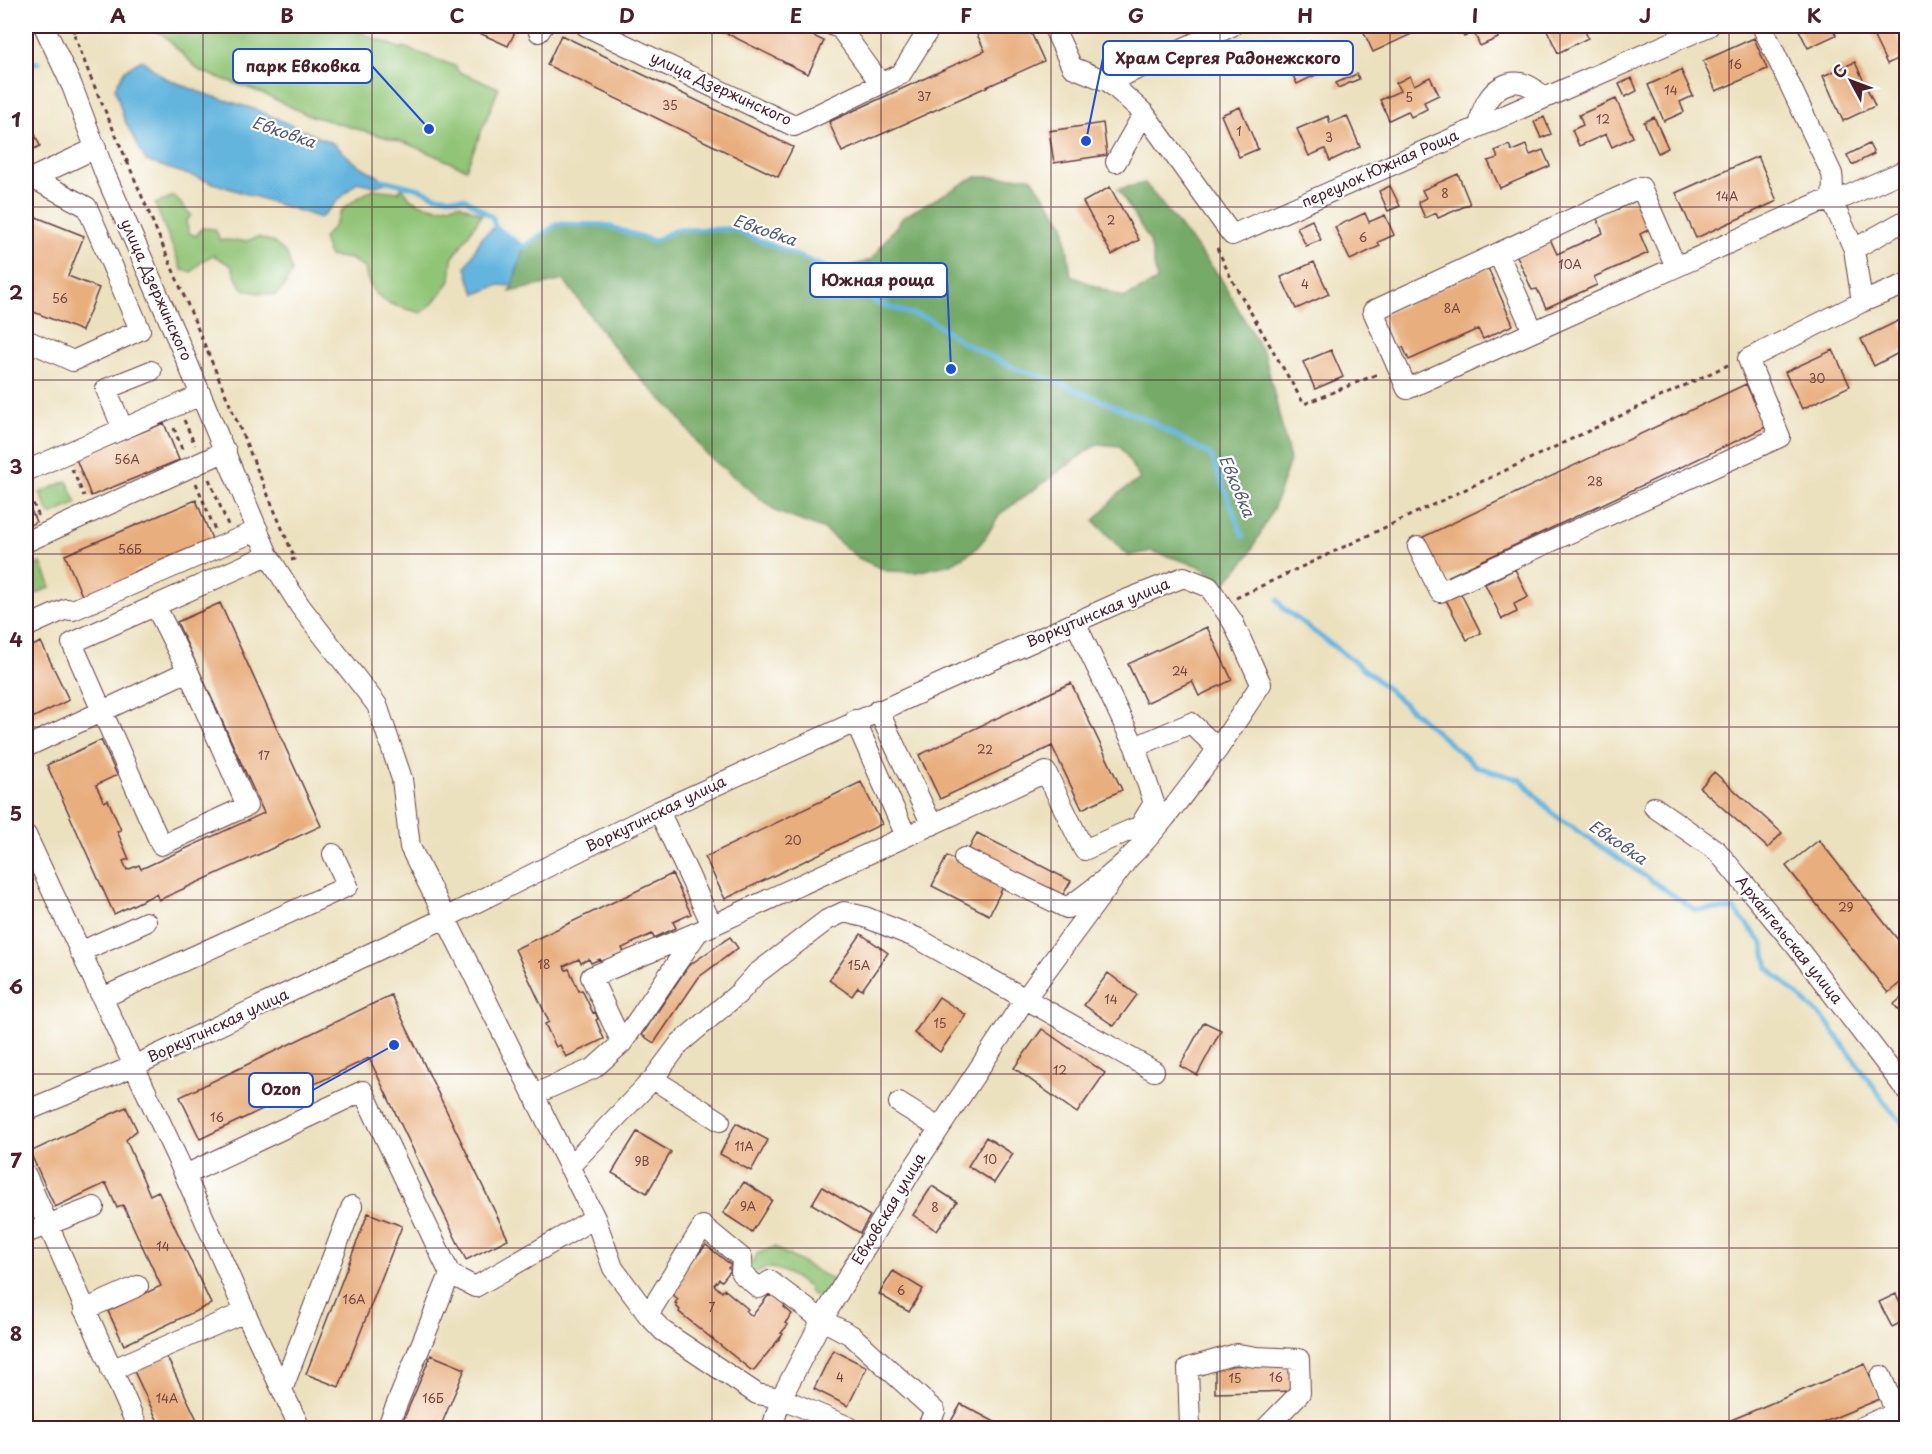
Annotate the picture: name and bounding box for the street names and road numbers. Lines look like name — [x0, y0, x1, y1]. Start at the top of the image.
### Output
street label: улица Дзержинского — [647, 45, 796, 130]
street label: переулок Южная Роща — [1297, 122, 1462, 213]
street label: улица Дзержинского — [116, 215, 199, 364]
street label: Воркутинская улица — [1022, 571, 1173, 652]
street label: Воркутинская улица — [581, 768, 730, 857]
street label: Архангельская улица — [1731, 870, 1850, 1009]
street label: Воркутинская улица — [143, 981, 292, 1068]
street label: Евковская улица — [845, 1147, 931, 1269]

